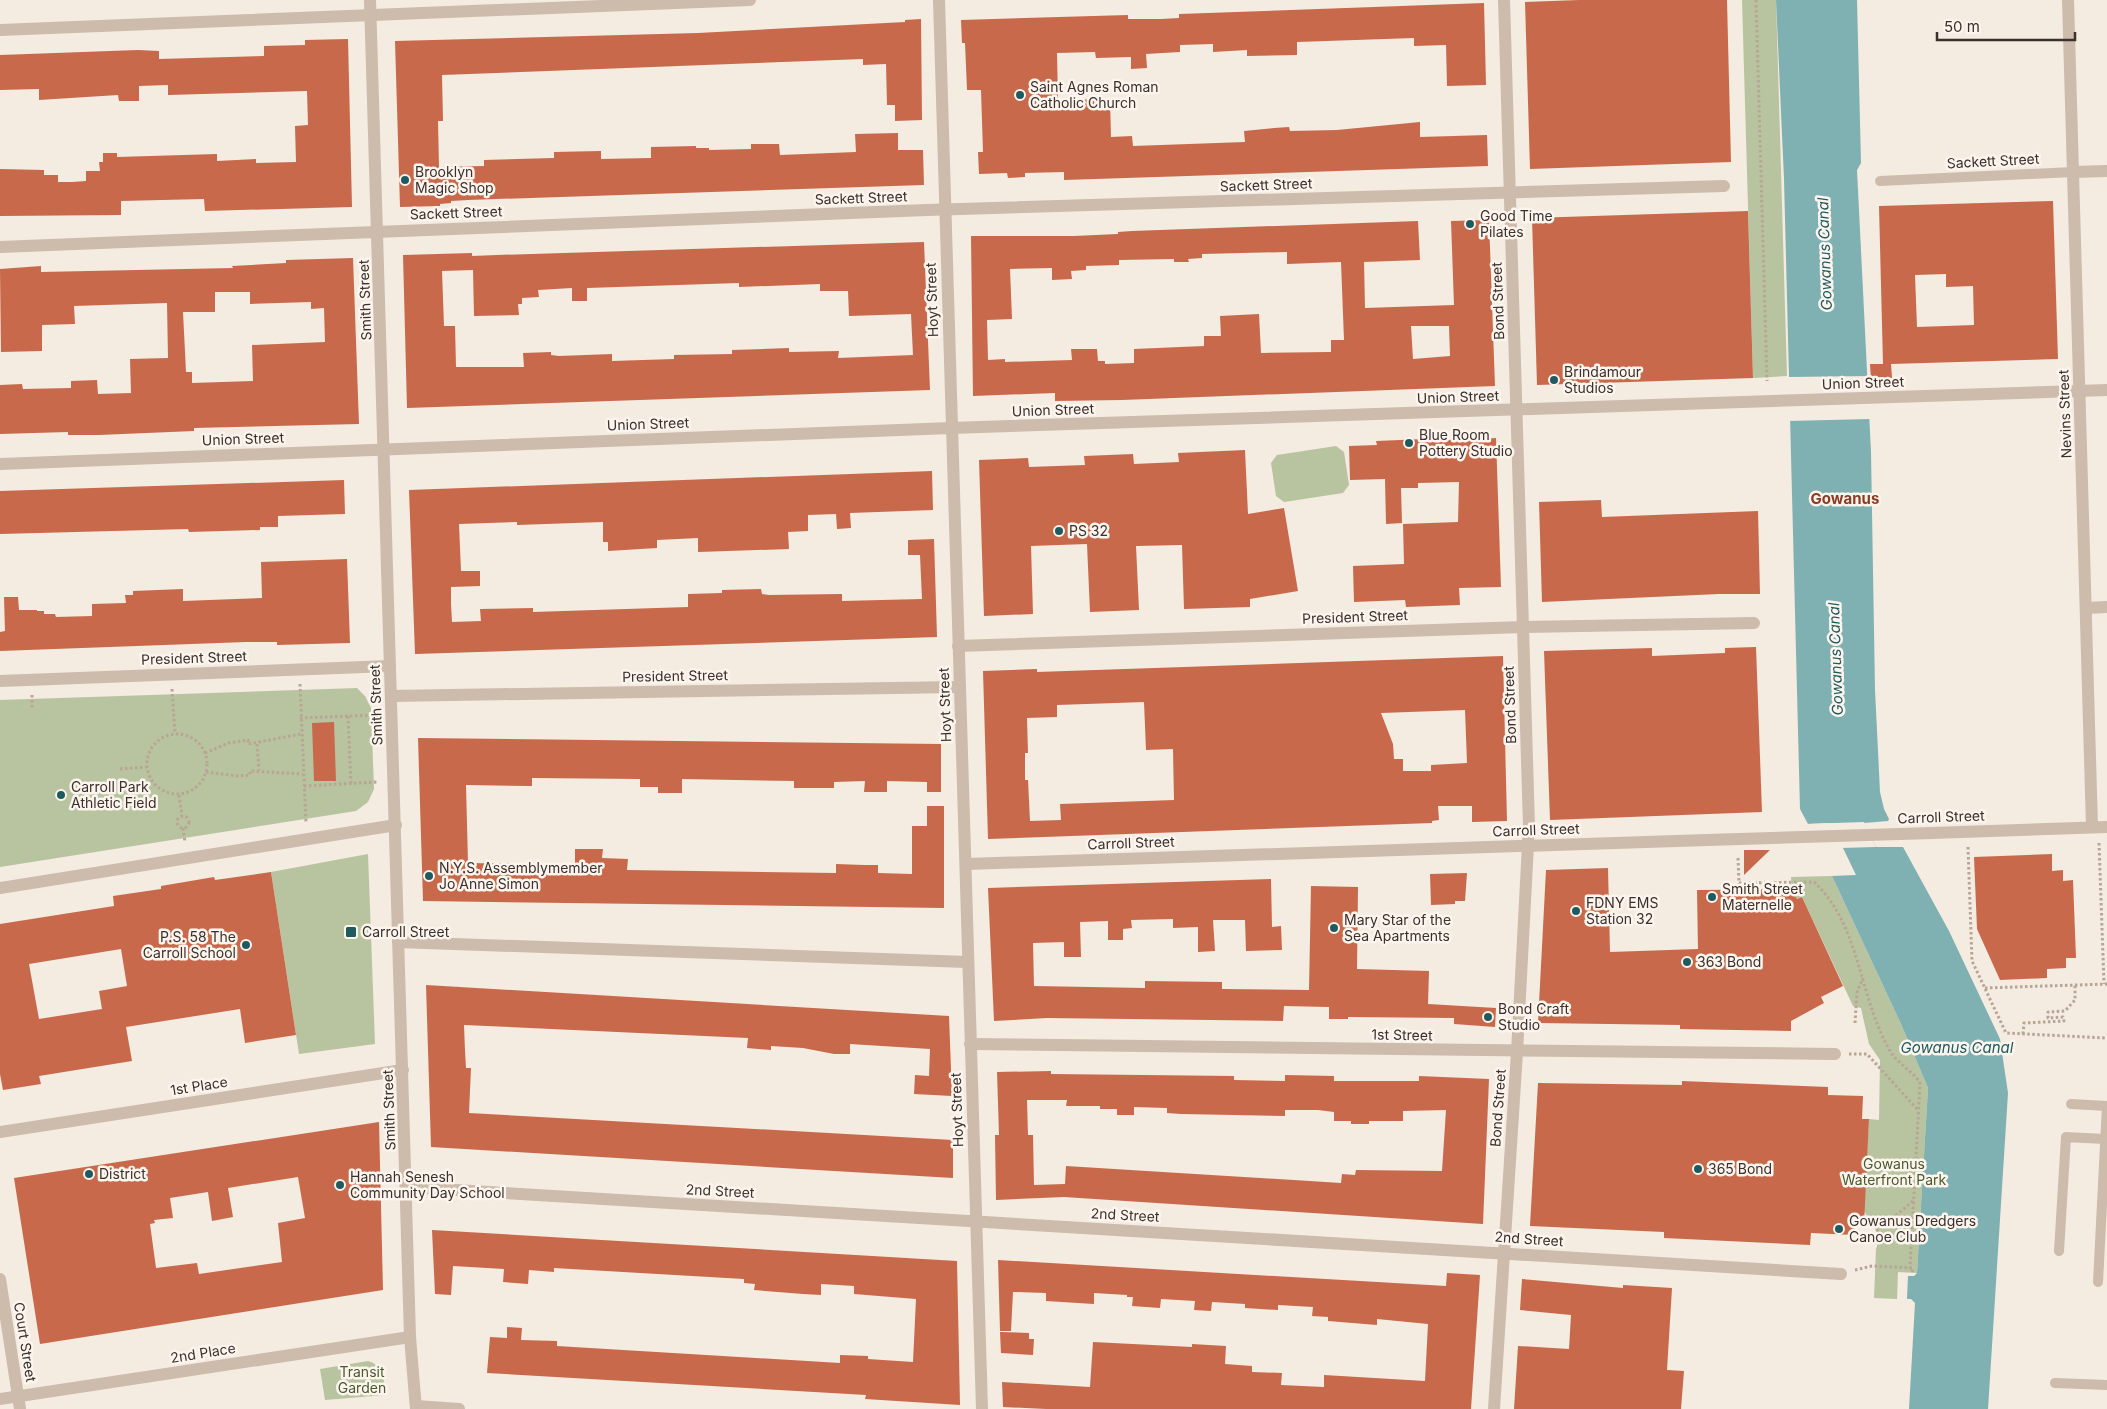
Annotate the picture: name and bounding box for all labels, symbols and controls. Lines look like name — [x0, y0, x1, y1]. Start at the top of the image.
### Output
scale bar — [1937, 10, 2074, 42]
text: 50 m — [1944, 17, 1980, 36]
place label: Saint Agnes Roman Catholic Church — [1030, 78, 1159, 111]
marker: Saint Agnes Roman Catholic Church — [1014, 89, 1026, 101]
street label: Sackett Street — [1946, 150, 2040, 171]
place label: Brooklyn Magic Shop — [415, 163, 494, 196]
marker: Brooklyn Magic Shop — [399, 174, 411, 186]
street label: Sackett Street — [1219, 174, 1313, 195]
street label: Sackett Street — [814, 187, 908, 208]
water label: Gowanus Canal — [1813, 197, 1836, 311]
street label: Sackett Street — [409, 202, 503, 223]
place label: Good Time Pilates — [1480, 207, 1553, 240]
marker: Good Time Pilates — [1464, 218, 1476, 230]
street label: Smith Street — [355, 259, 374, 341]
street label: Bond Street — [1488, 261, 1507, 340]
street label: Hoyt Street — [922, 262, 941, 338]
place label: Brindamour Studios — [1564, 363, 1641, 396]
street label: Nevins Street — [2054, 369, 2075, 459]
street label: Union Street — [1822, 373, 1905, 392]
marker: Brindamour Studios — [1548, 374, 1560, 386]
street label: Union Street — [1417, 387, 1500, 406]
street label: Union Street — [1012, 400, 1095, 419]
street label: Union Street — [607, 414, 690, 433]
place label: Blue Room Pottery Studio — [1419, 426, 1513, 459]
street label: Union Street — [202, 429, 285, 448]
marker: Blue Room Pottery Studio — [1403, 437, 1415, 449]
district label: Gowanus — [1811, 489, 1879, 508]
place label: PS 32 — [1069, 522, 1108, 539]
marker: PS 32 — [1053, 525, 1065, 537]
water label: Gowanus Canal — [1824, 602, 1847, 716]
street label: President Street — [1302, 606, 1409, 627]
street label: President Street — [141, 647, 248, 668]
street label: Smith Street — [366, 664, 385, 746]
street label: Bond Street — [1500, 665, 1519, 744]
street label: President Street — [622, 666, 729, 685]
street label: Hoyt Street — [935, 667, 954, 743]
place label: Carroll Park Athletic Field — [71, 778, 156, 811]
marker: Carroll Park Athletic Field — [55, 789, 67, 801]
street label: Carroll Street — [1897, 806, 1985, 827]
street label: Carroll Street — [1492, 819, 1580, 840]
street label: Carroll Street — [1087, 832, 1175, 853]
place label: N.Y.S. Assemblymember Jo Anne Simon — [439, 859, 603, 892]
marker: N.Y.S. Assemblymember Jo Anne Simon — [423, 870, 435, 882]
place label: Smith Street Maternelle — [1722, 880, 1803, 913]
marker: Smith Street Maternelle — [1706, 891, 1718, 903]
place label: FDNY EMS Station 32 — [1586, 894, 1658, 927]
marker: FDNY EMS Station 32 — [1570, 905, 1582, 917]
place label: Mary Star of the Sea Apartments — [1344, 911, 1451, 944]
marker: Mary Star of the Sea Apartments — [1328, 922, 1340, 934]
place label: Carroll Street — [362, 923, 450, 940]
marker: Carroll Street — [344, 925, 358, 939]
place label: P.S. 58 The Carroll School — [143, 928, 236, 961]
marker: P.S. 58 The Carroll School — [240, 939, 252, 951]
place label: 363 Bond — [1697, 953, 1761, 970]
marker: 363 Bond — [1681, 956, 1693, 968]
place label: Bond Craft Studio — [1498, 1000, 1569, 1033]
marker: Bond Craft Studio — [1482, 1011, 1494, 1023]
street label: 1st Street — [1371, 1025, 1433, 1044]
water label: Gowanus Canal — [1901, 1038, 2014, 1057]
street label: Bond Street — [1486, 1068, 1509, 1147]
street label: Smith Street — [379, 1069, 398, 1151]
street label: Hoyt Street — [947, 1072, 966, 1148]
street label: 1st Place — [169, 1073, 229, 1098]
park label: Gowanus Waterfront Park — [1842, 1155, 1947, 1188]
place label: 365 Bond — [1708, 1160, 1772, 1177]
marker: 365 Bond — [1692, 1163, 1704, 1175]
place label: District — [99, 1165, 146, 1182]
marker: District — [83, 1168, 95, 1180]
place label: Hannah Senesh Community Day School — [350, 1168, 505, 1201]
marker: Hannah Senesh Community Day School — [334, 1179, 346, 1191]
street label: 2nd Street — [685, 1180, 755, 1201]
street label: 2nd Street — [1090, 1204, 1160, 1225]
place label: Gowanus Dredgers Canoe Club — [1849, 1212, 1976, 1245]
marker: Gowanus Dredgers Canoe Club — [1833, 1223, 1845, 1235]
street label: 2nd Street — [1494, 1228, 1564, 1249]
street label: Court Street — [11, 1301, 40, 1383]
street label: 2nd Place — [169, 1339, 237, 1366]
park label: Transit Garden — [338, 1363, 386, 1396]

